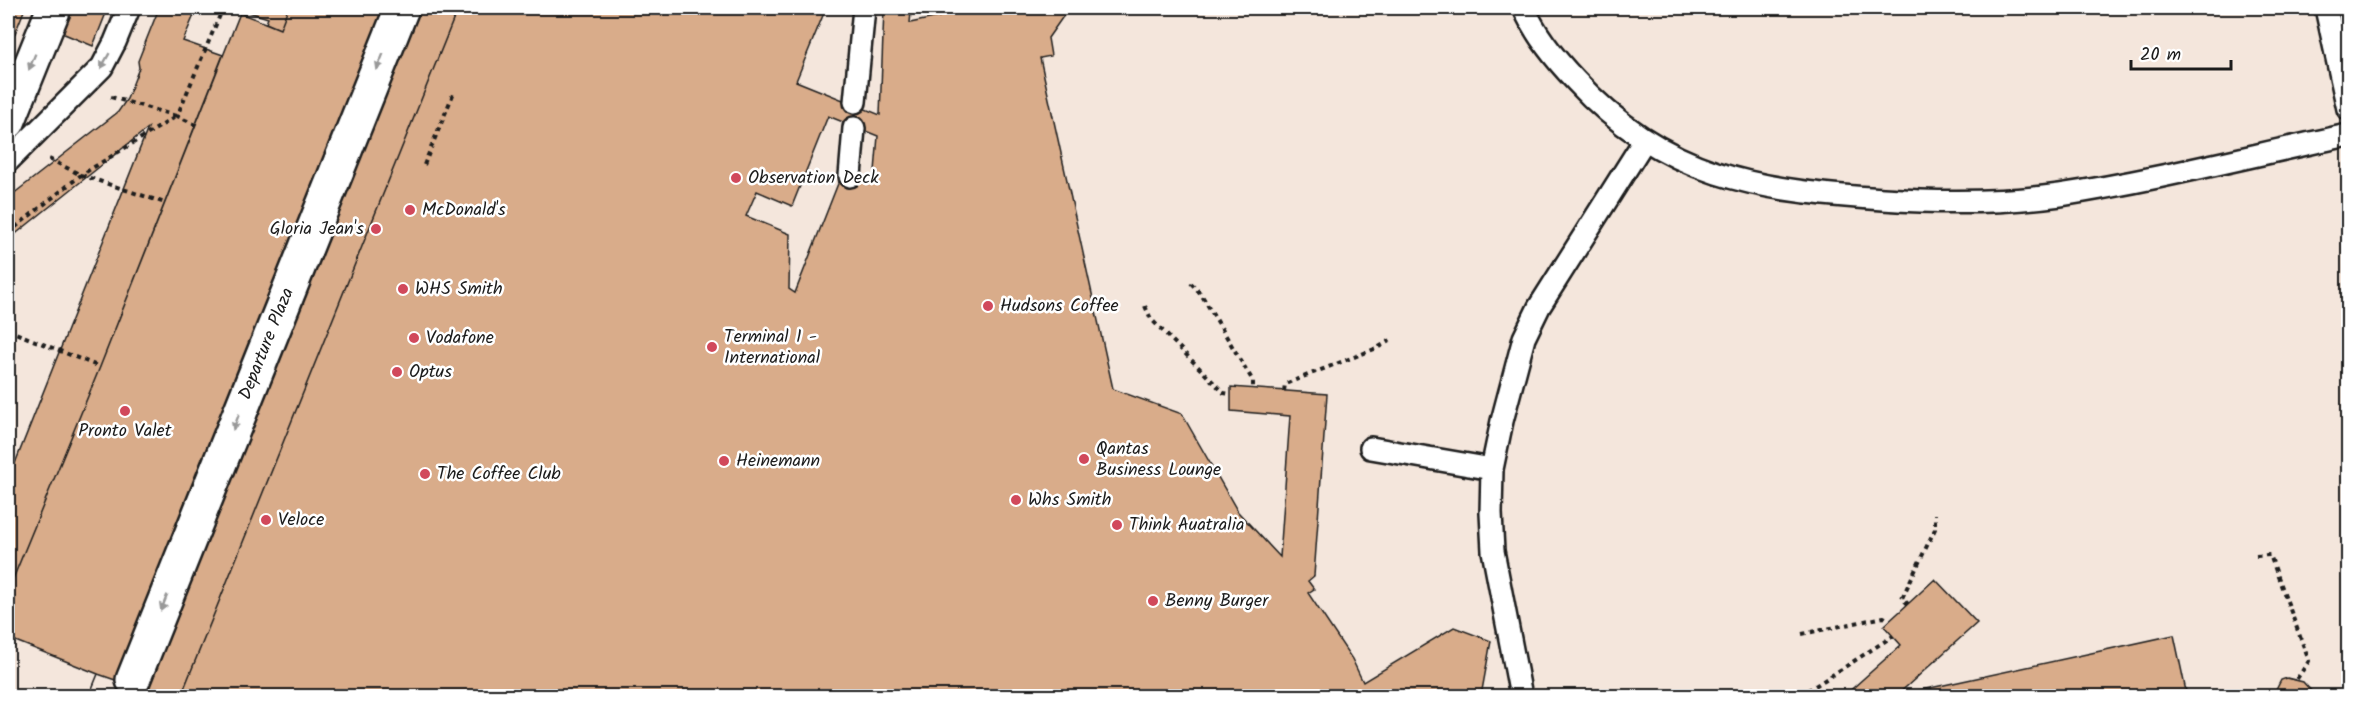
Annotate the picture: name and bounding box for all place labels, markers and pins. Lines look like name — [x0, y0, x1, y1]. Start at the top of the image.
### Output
place label: Observation Deck — [748, 164, 879, 193]
marker: Observation Deck — [729, 171, 743, 185]
place label: McDonald's — [422, 196, 506, 225]
marker: McDonald's — [403, 203, 417, 217]
place label: Gloria Jean's — [270, 215, 364, 244]
marker: Gloria Jean's — [369, 222, 383, 236]
place label: WHS Smith — [415, 275, 503, 304]
marker: WHS Smith — [396, 282, 410, 296]
place label: Hudsons Coffee — [1000, 292, 1119, 321]
marker: Hudsons Coffee — [981, 299, 995, 313]
place label: Terminal 1 - International — [724, 323, 821, 373]
place label: Vodafone — [426, 324, 494, 353]
marker: Vodafone — [407, 331, 421, 345]
marker: Terminal 1 - International — [705, 340, 719, 354]
place label: Optus — [409, 358, 452, 387]
marker: Optus — [390, 365, 404, 379]
marker: Pronto Valet — [118, 404, 132, 418]
place label: Pronto Valet — [78, 417, 173, 446]
place label: Qantas Business Lounge — [1096, 435, 1221, 485]
place label: Heinemann — [736, 447, 820, 476]
marker: Qantas Business Lounge — [1077, 452, 1091, 466]
marker: Heinemann — [717, 454, 731, 468]
place label: The Coffee Club — [437, 460, 561, 489]
marker: The Coffee Club — [418, 467, 432, 481]
place label: Whs Smith — [1028, 486, 1111, 515]
marker: Whs Smith — [1009, 493, 1023, 507]
place label: Veloce — [278, 506, 324, 535]
place label: Think Auatralia — [1129, 511, 1244, 540]
marker: Veloce — [259, 513, 273, 527]
marker: Think Auatralia — [1110, 518, 1124, 532]
place label: Benny Burger — [1165, 587, 1269, 616]
marker: Benny Burger — [1146, 594, 1160, 608]

